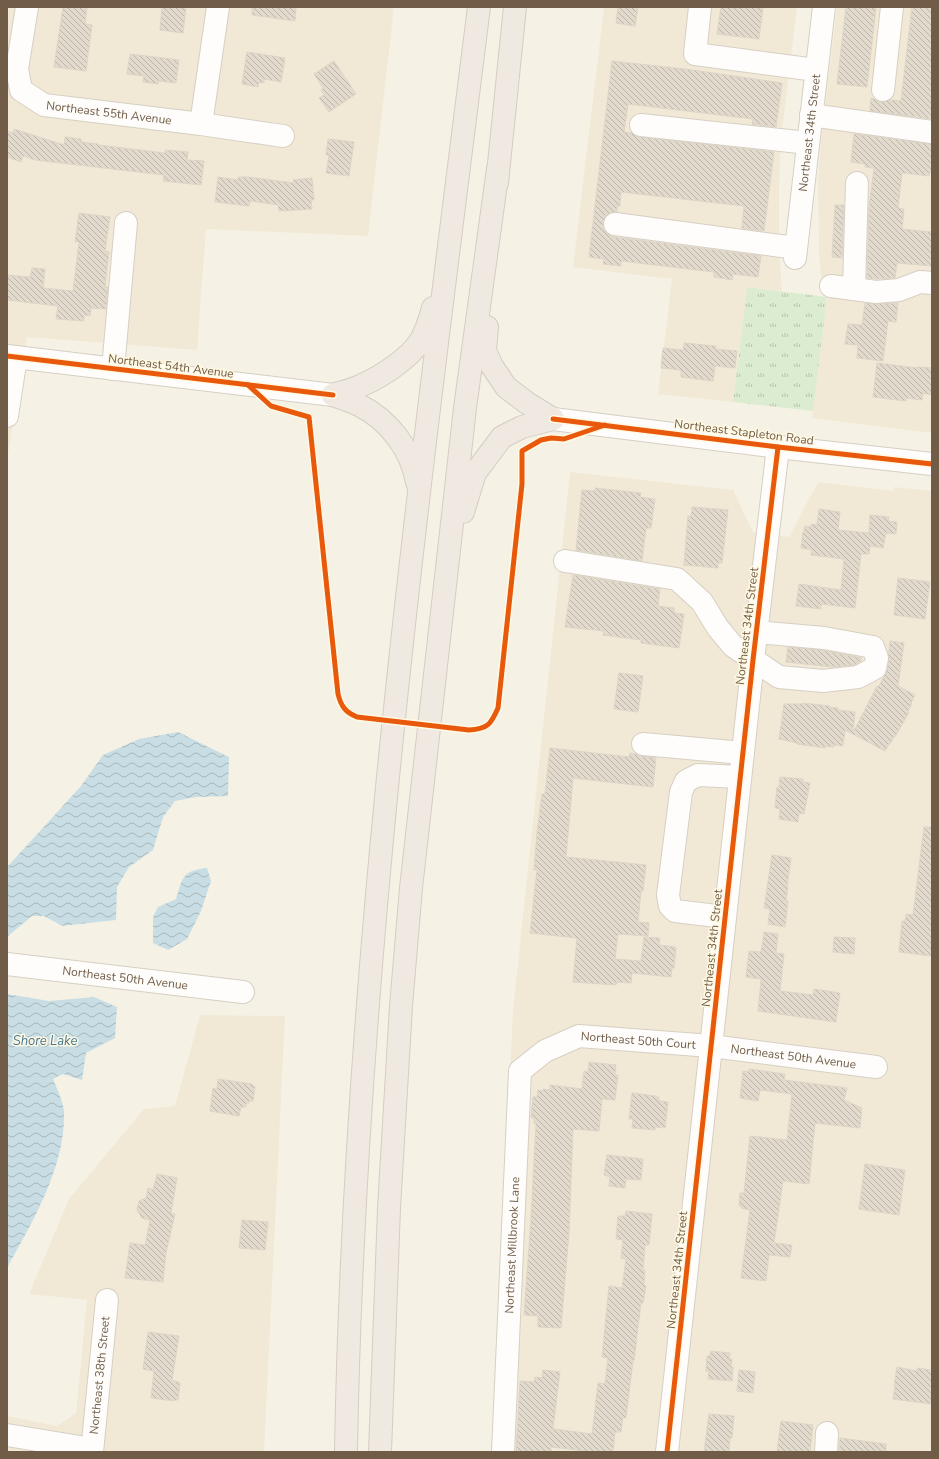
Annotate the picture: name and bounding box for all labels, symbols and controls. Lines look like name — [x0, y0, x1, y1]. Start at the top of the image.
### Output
street label: Northeast 34th Street — [795, 72, 824, 193]
street label: Northeast 55th Avenue — [45, 97, 173, 128]
street label: Northeast 54th Avenue — [107, 350, 235, 382]
street label: Northeast Stapleton Road — [673, 416, 815, 448]
street label: Northeast 34th Street — [732, 566, 762, 686]
street label: Northeast 34th Street — [698, 888, 726, 1008]
street label: Northeast 50th Avenue — [61, 963, 189, 993]
street label: Northeast 50th Court — [580, 1028, 697, 1053]
water label: Shore Lake — [13, 1032, 77, 1050]
street label: Northeast 50th Avenue — [730, 1041, 857, 1072]
street label: Northeast Millbrook Lane — [501, 1176, 523, 1314]
street label: Northeast 34th Street — [663, 1210, 691, 1330]
street label: Northeast 38th Street — [86, 1315, 113, 1435]

